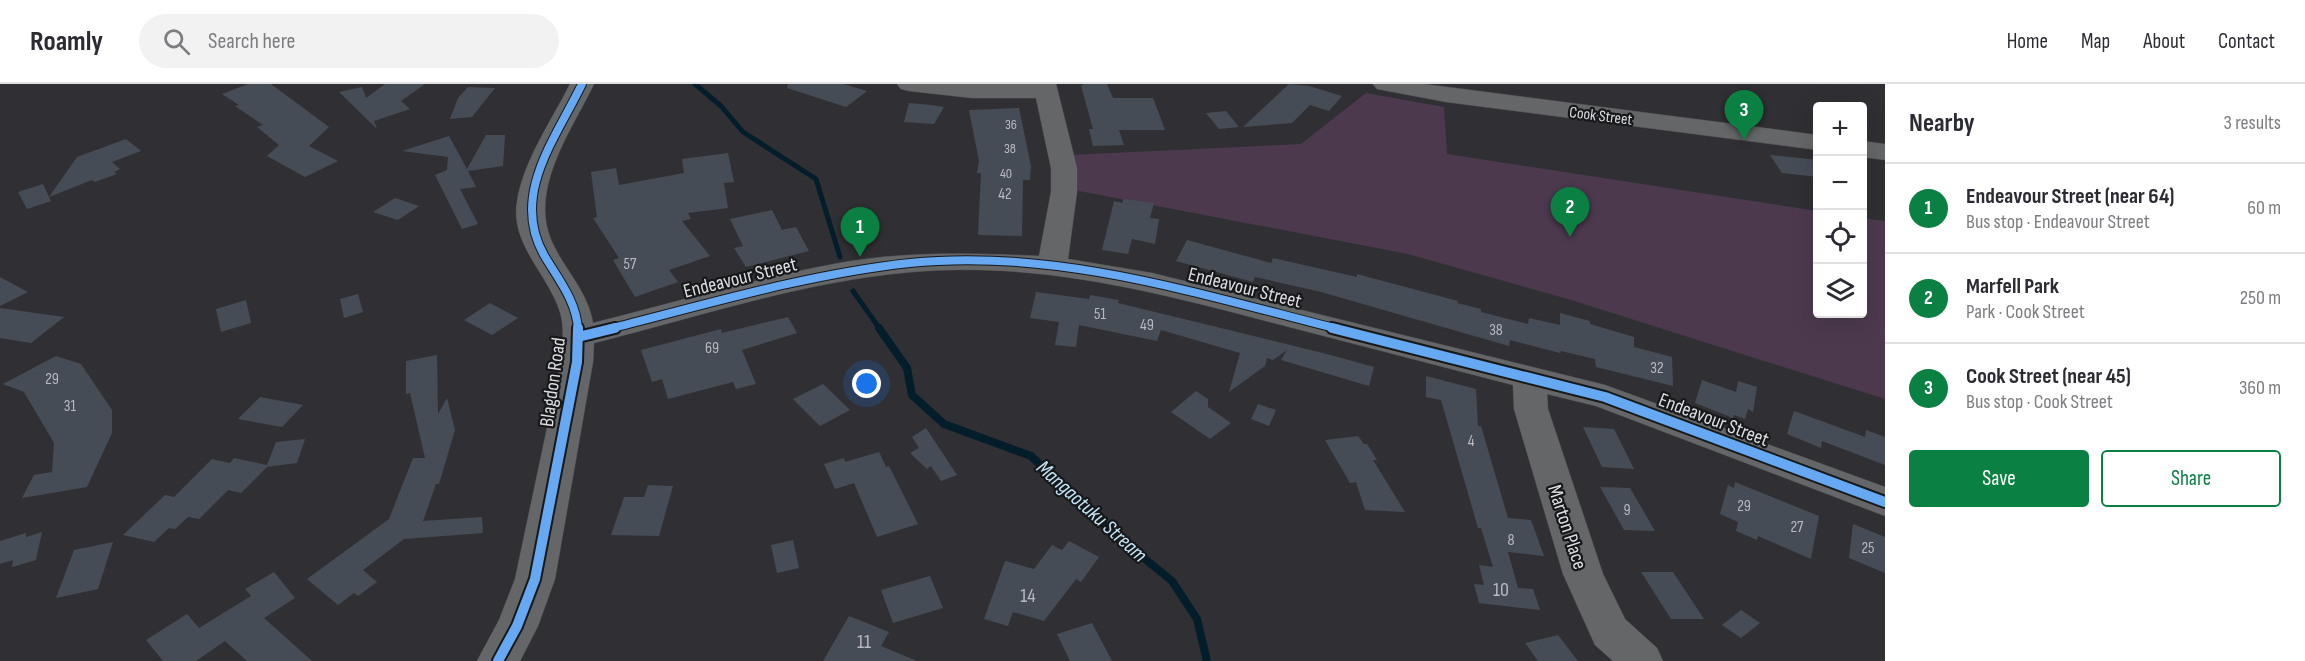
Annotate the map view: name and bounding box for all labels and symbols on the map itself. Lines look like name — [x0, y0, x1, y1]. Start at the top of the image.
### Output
pin: 3 — [1724, 91, 1764, 140]
street label: Cook Street — [1568, 103, 1634, 130]
house number: 36 — [1005, 116, 1017, 133]
house number: 38 — [1004, 140, 1016, 157]
house number: 40 — [1000, 165, 1012, 182]
house number: 42 — [998, 185, 1012, 204]
pin: 2 — [1550, 188, 1590, 237]
pin: 1 — [840, 208, 880, 257]
street label: Endeavour Street — [681, 252, 799, 304]
house number: 57 — [624, 255, 637, 274]
street label: Endeavour Street — [1186, 262, 1304, 314]
house number: 51 — [1094, 305, 1106, 324]
house number: 49 — [1140, 316, 1154, 335]
house number: 38 — [1489, 321, 1503, 340]
street label: Blagdon Road — [535, 336, 571, 428]
house number: 69 — [705, 339, 719, 358]
house number: 32 — [1650, 359, 1664, 378]
your location — [852, 369, 881, 398]
house number: 29 — [45, 370, 59, 389]
street label: Endeavour Street — [1655, 388, 1772, 452]
house number: 31 — [64, 397, 77, 416]
house number: 4 — [1468, 432, 1475, 451]
water label: Mangaotuku Stream — [1031, 455, 1152, 568]
street label: Marton Place — [1542, 482, 1592, 573]
house number: 29 — [1737, 497, 1751, 516]
house number: 9 — [1623, 501, 1631, 520]
house number: 27 — [1790, 518, 1804, 537]
house number: 8 — [1507, 531, 1515, 550]
house number: 25 — [1861, 539, 1875, 558]
house number: 10 — [1493, 578, 1509, 602]
house number: 14 — [1020, 584, 1036, 608]
house number: 11 — [857, 630, 871, 654]

